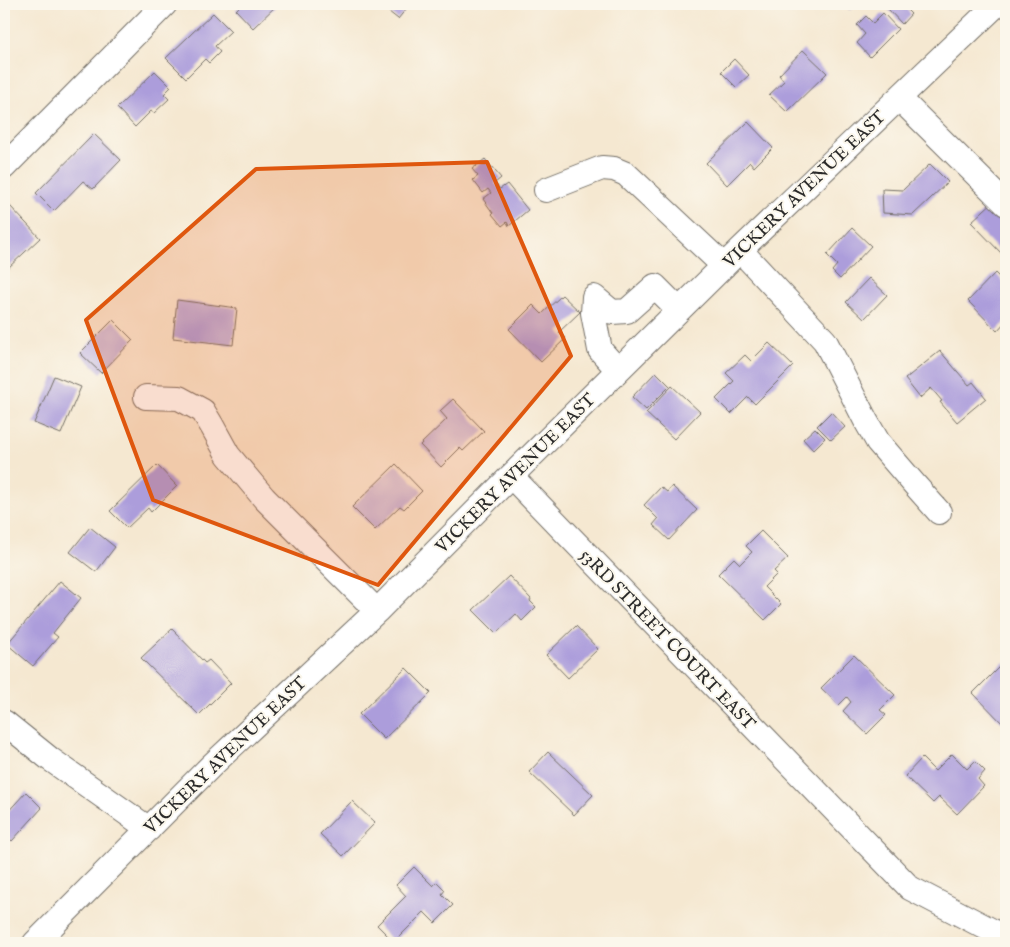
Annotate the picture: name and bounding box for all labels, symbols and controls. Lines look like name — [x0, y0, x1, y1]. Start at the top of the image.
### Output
street label: VICKERY AVENUE EAST — [718, 106, 891, 274]
street label: VICKERY AVENUE EAST — [430, 389, 601, 560]
street label: 53RD STREET COURT EAST — [574, 545, 760, 736]
street label: VICKERY AVENUE EAST — [139, 672, 312, 840]

